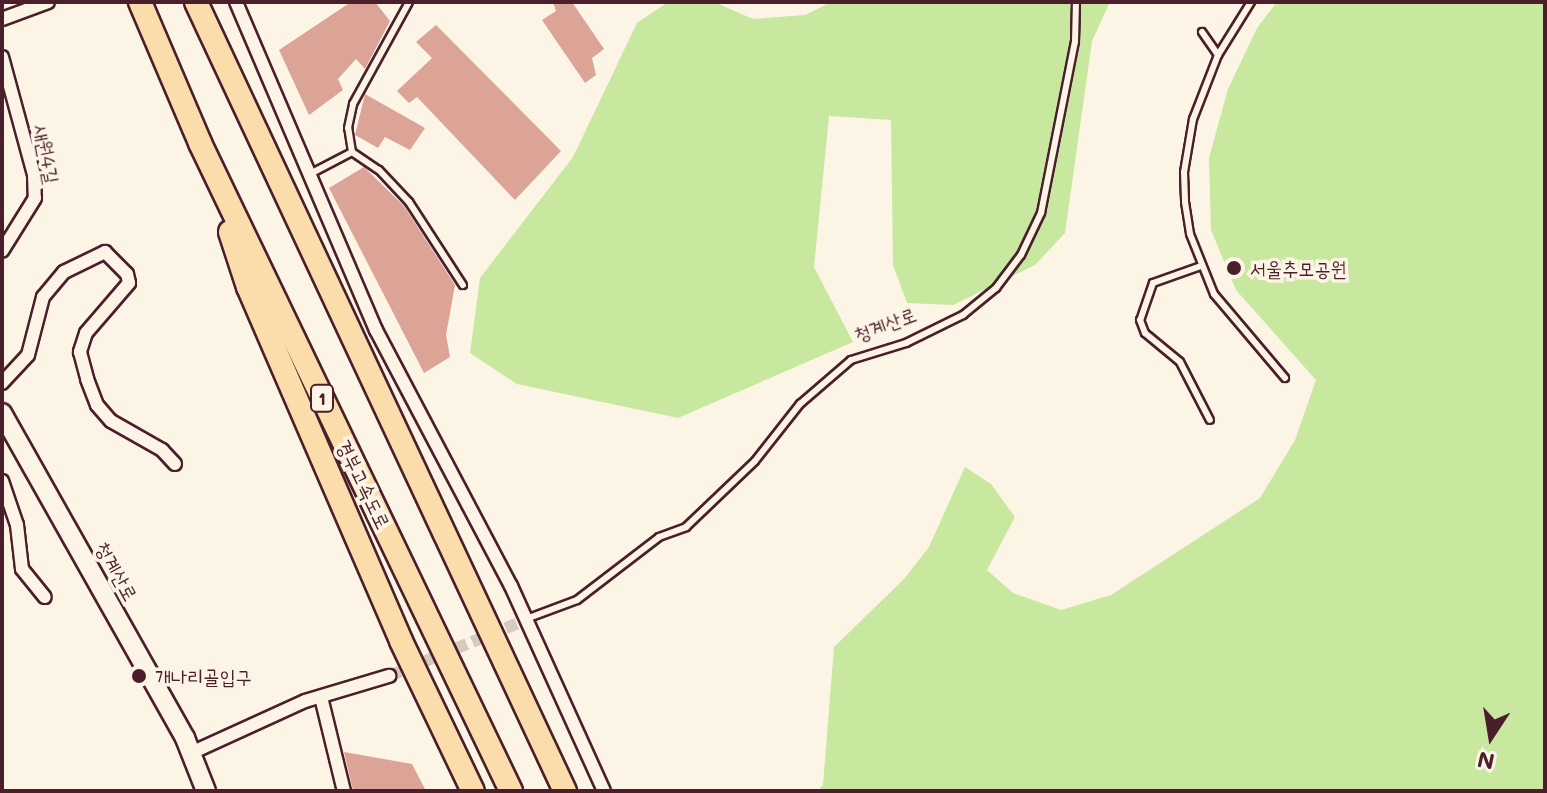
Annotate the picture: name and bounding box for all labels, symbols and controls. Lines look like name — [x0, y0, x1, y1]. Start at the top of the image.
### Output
street label: 새원4길 — [29, 122, 65, 186]
place label: 서울추모공원 — [1250, 256, 1347, 280]
marker: 서울추모공원 — [1225, 259, 1243, 277]
street label: 청계산로 — [851, 302, 919, 346]
road number: 1 — [310, 384, 334, 412]
street label: 경부고속도로 — [332, 435, 396, 533]
street label: 청계산로 — [91, 537, 143, 605]
place label: 개나리골입구 — [155, 664, 252, 688]
marker: 개나리골입구 — [130, 667, 148, 685]
north arrow — [1451, 697, 1531, 777]
text: N — [1475, 745, 1497, 777]

